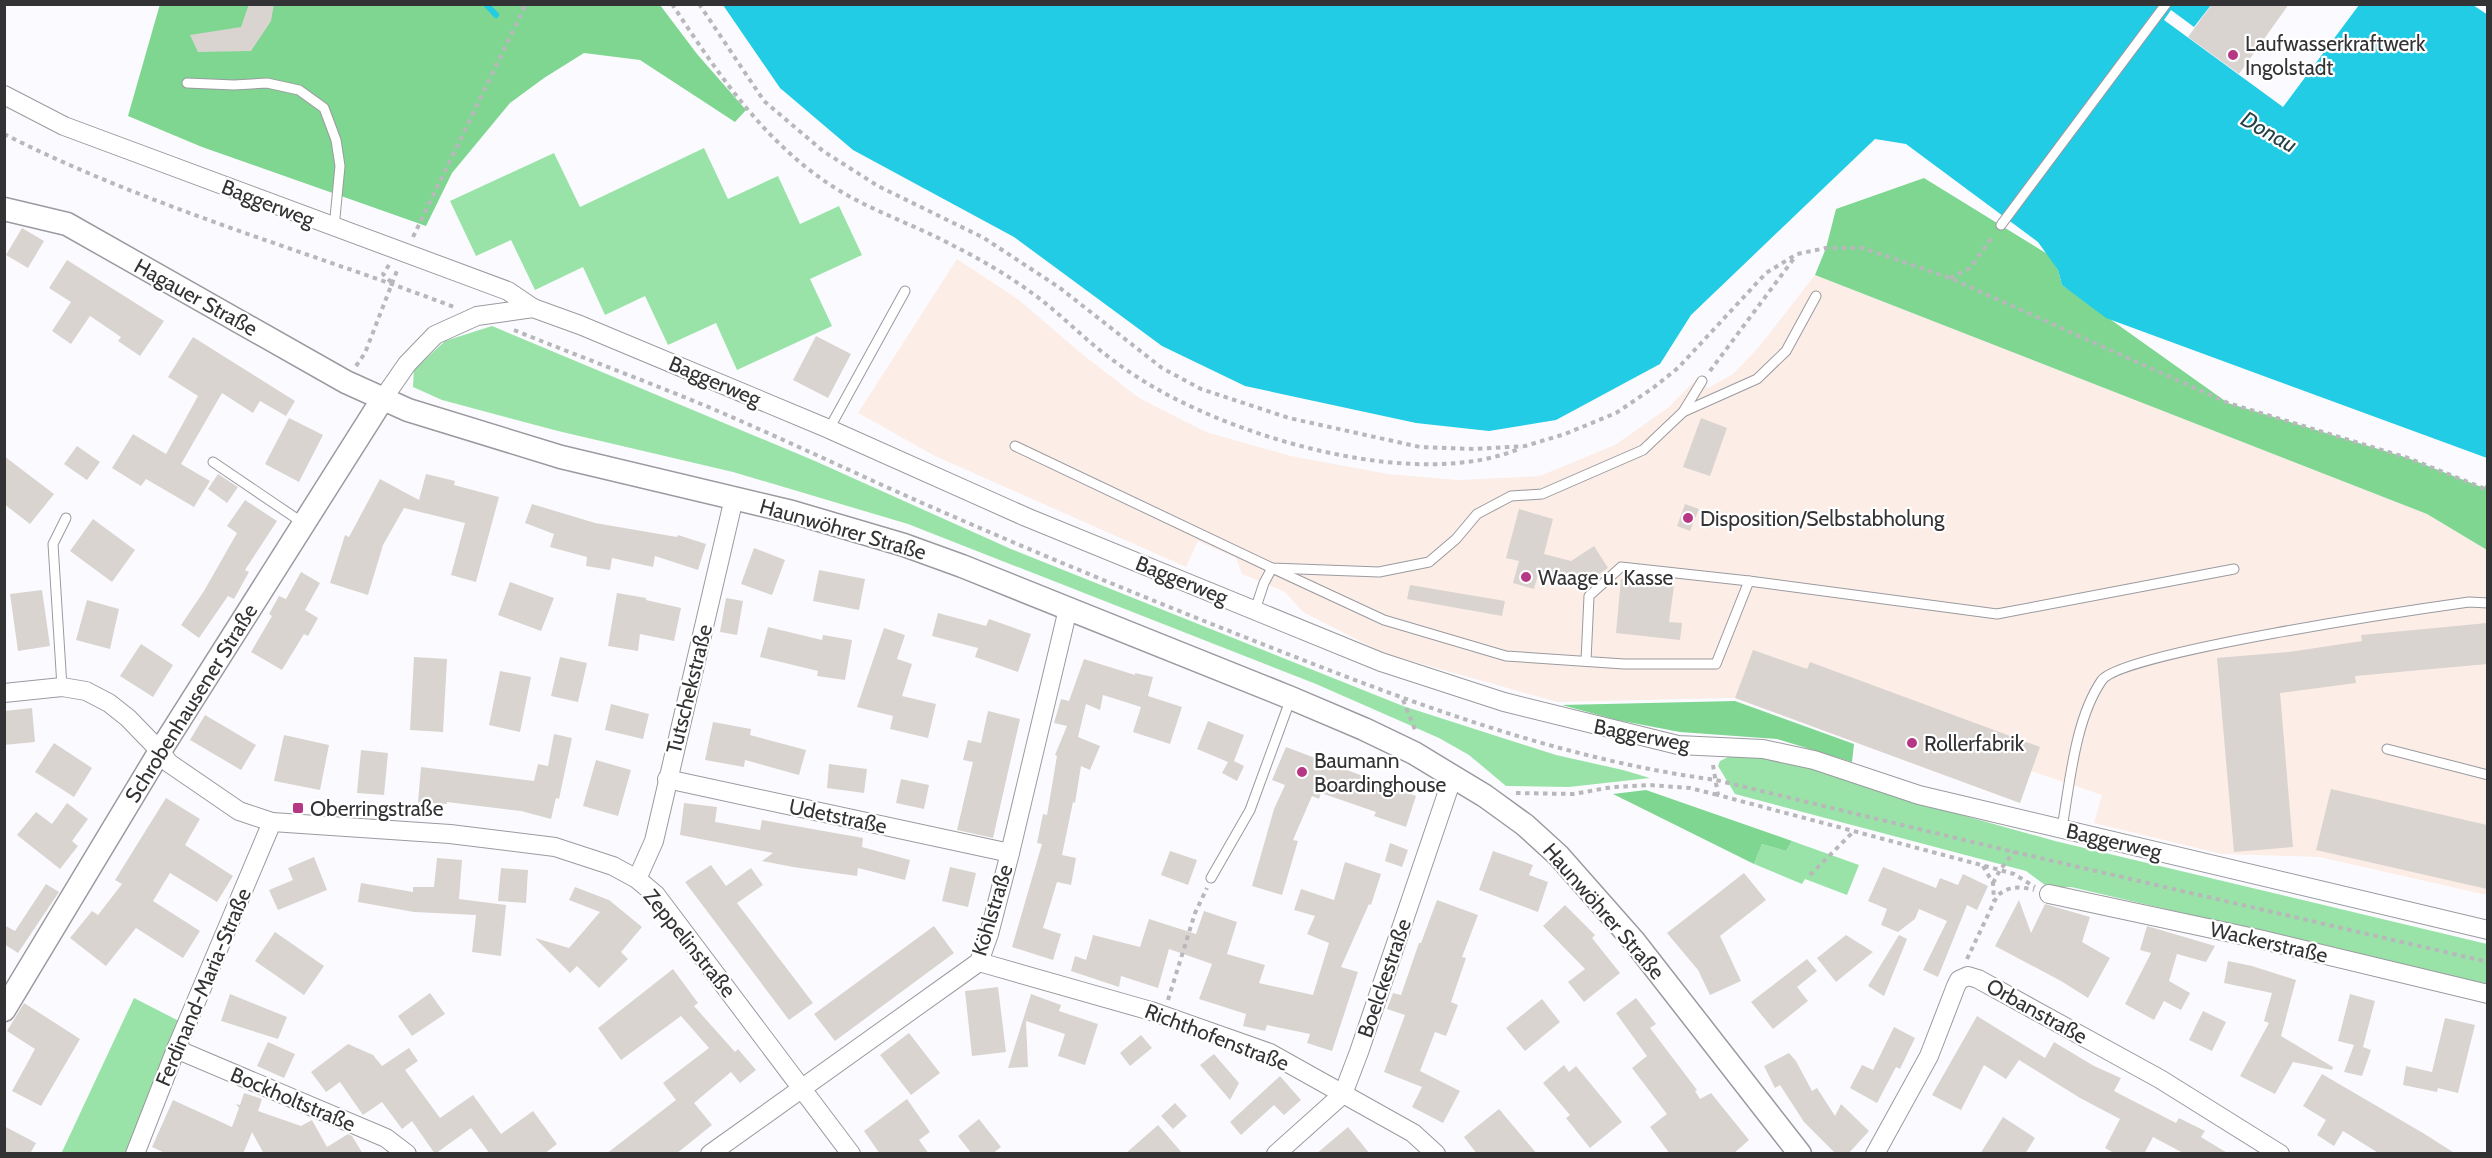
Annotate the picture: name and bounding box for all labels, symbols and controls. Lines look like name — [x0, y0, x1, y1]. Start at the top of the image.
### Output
place label: Laufwasserkraftwerk Ingolstadt — [2245, 31, 2426, 80]
marker: Laufwasserkraftwerk Ingolstadt — [2226, 48, 2240, 62]
water label: Donau — [2236, 105, 2302, 159]
street label: Baggerweg — [218, 174, 318, 232]
street label: Hagauer Straße — [130, 253, 262, 341]
street label: Baggerweg — [665, 350, 765, 412]
street label: Haunwöhrer Straße — [757, 493, 929, 565]
place label: Disposition/Selbstabholung — [1700, 506, 1945, 531]
marker: Disposition/Selbstabholung — [1681, 511, 1695, 525]
street label: Baggerweg — [1132, 550, 1232, 610]
place label: Waage u. Kasse — [1538, 565, 1674, 590]
marker: Waage u. Kasse — [1519, 570, 1533, 584]
street label: Schrobenhausener Straße — [120, 599, 262, 807]
street label: Tutschekstraße — [661, 622, 717, 756]
street label: Baggerweg — [1592, 713, 1693, 757]
place label: Rollerfabrik — [1924, 731, 2025, 756]
marker: Rollerfabrik — [1905, 736, 1919, 750]
place label: Baumann Boardinghouse — [1314, 748, 1446, 797]
marker: Baumann Boardinghouse — [1295, 765, 1309, 779]
street label: Udetstraße — [787, 793, 890, 839]
place label: Oberringstraße — [310, 796, 444, 821]
marker: Oberringstraße — [291, 801, 305, 815]
street label: Baggerweg — [2064, 818, 2165, 864]
street label: Haunwöhrer Straße — [1538, 838, 1670, 984]
street label: Köhlstraße — [966, 861, 1018, 959]
street label: Ferdinand-Maria-Straße — [150, 884, 256, 1090]
street label: Zeppelinstraße — [639, 884, 741, 1002]
street label: Boelckestraße — [1352, 915, 1416, 1041]
street label: Wackerstraße — [2208, 916, 2331, 968]
street label: Orbanstraße — [1982, 973, 2092, 1049]
street label: Richthofenstraße — [1142, 998, 1293, 1076]
street label: Bockholtstraße — [227, 1062, 359, 1137]

